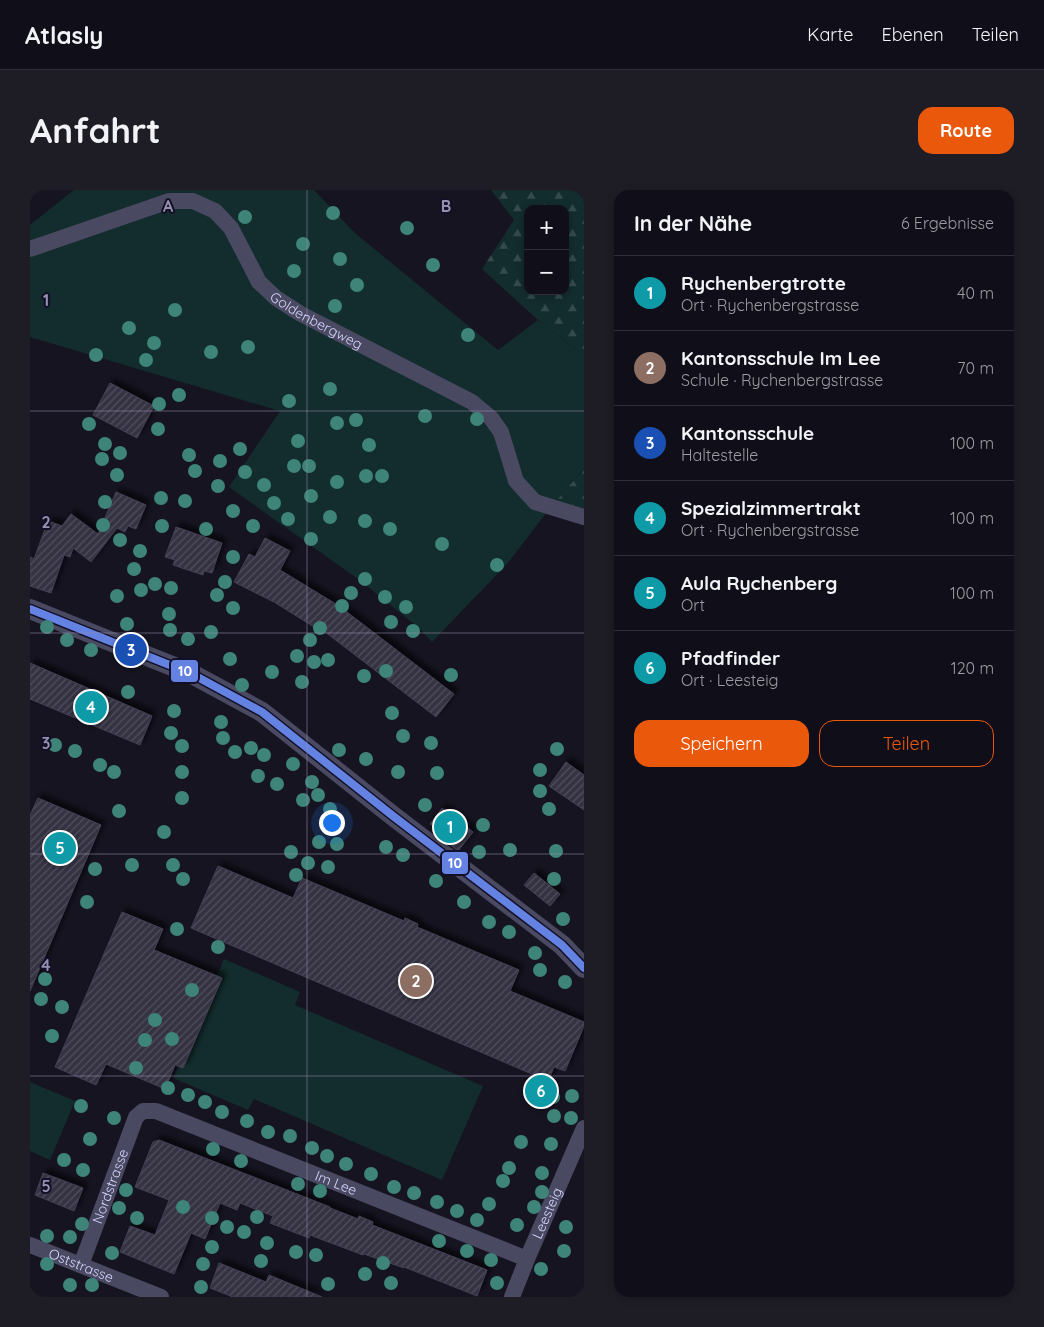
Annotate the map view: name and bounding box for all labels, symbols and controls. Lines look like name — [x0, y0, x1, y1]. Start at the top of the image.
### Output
text: Atlasly — [25, 20, 103, 50]
text: Karte — [807, 23, 853, 46]
text: Ebenen — [881, 23, 944, 46]
text: Teilen — [972, 23, 1019, 46]
button: Route — [918, 107, 1014, 154]
text: Anfahrt — [30, 108, 161, 152]
text: A — [163, 196, 174, 216]
text: B — [441, 196, 451, 216]
map controls — [524, 205, 569, 295]
button: + — [524, 205, 569, 250]
text: In der Nähe — [634, 210, 752, 236]
text: 6 Ergebnisse — [901, 213, 994, 233]
button: − — [524, 250, 569, 295]
text: Rychenbergtrotte — [681, 271, 846, 295]
text: 1 — [647, 283, 653, 303]
text: 40 m — [957, 283, 994, 303]
street label: Goldenbergweg — [266, 288, 366, 353]
text: 1 — [43, 290, 49, 310]
text: Ort · Rychenbergstrasse — [681, 295, 859, 315]
text: Kantonsschule Im Lee — [681, 346, 881, 370]
text: 2 — [645, 358, 655, 378]
text: 70 m — [957, 358, 994, 378]
text: Schule · Rychenbergstrasse — [681, 370, 883, 390]
text: Kantonsschule — [681, 421, 814, 445]
text: 3 — [646, 433, 654, 453]
text: 100 m — [950, 433, 994, 453]
text: Haltestelle — [681, 445, 758, 465]
text: Spezialzimmertrakt — [681, 496, 861, 520]
text: 4 — [645, 508, 655, 528]
text: 100 m — [950, 508, 994, 528]
text: 2 — [41, 512, 51, 532]
text: Ort · Rychenbergstrasse — [681, 520, 859, 540]
text: Aula Rychenberg — [681, 571, 837, 595]
text: 5 — [645, 583, 655, 603]
text: 100 m — [950, 583, 994, 603]
text: Ort — [681, 595, 705, 615]
pin: 3 — [115, 631, 147, 669]
text: Pfadfinder — [681, 646, 780, 670]
text: 6 — [646, 658, 654, 678]
text: 120 m — [951, 658, 994, 678]
line badge: 10 — [170, 659, 199, 683]
text: 10 — [178, 662, 192, 680]
text: Ort · Leesteig — [681, 670, 779, 690]
pin: 4 — [75, 688, 107, 726]
button: Speichern — [634, 720, 809, 767]
button: Teilen — [819, 720, 994, 767]
text: 3 — [42, 733, 50, 753]
pin: 1 — [434, 808, 466, 846]
your location — [319, 810, 345, 836]
pin: 5 — [44, 829, 76, 867]
line badge: 10 — [441, 851, 469, 875]
text: 10 — [448, 854, 462, 872]
text: 4 — [41, 955, 51, 975]
pin: 2 — [400, 962, 432, 1000]
pin: 6 — [525, 1072, 557, 1110]
street label: Nordstrasse — [88, 1146, 132, 1226]
street label: Im Lee — [313, 1166, 360, 1199]
text: 5 — [41, 1176, 51, 1196]
street label: Leesteig — [528, 1185, 566, 1241]
street label: Oststrasse — [46, 1244, 116, 1286]

